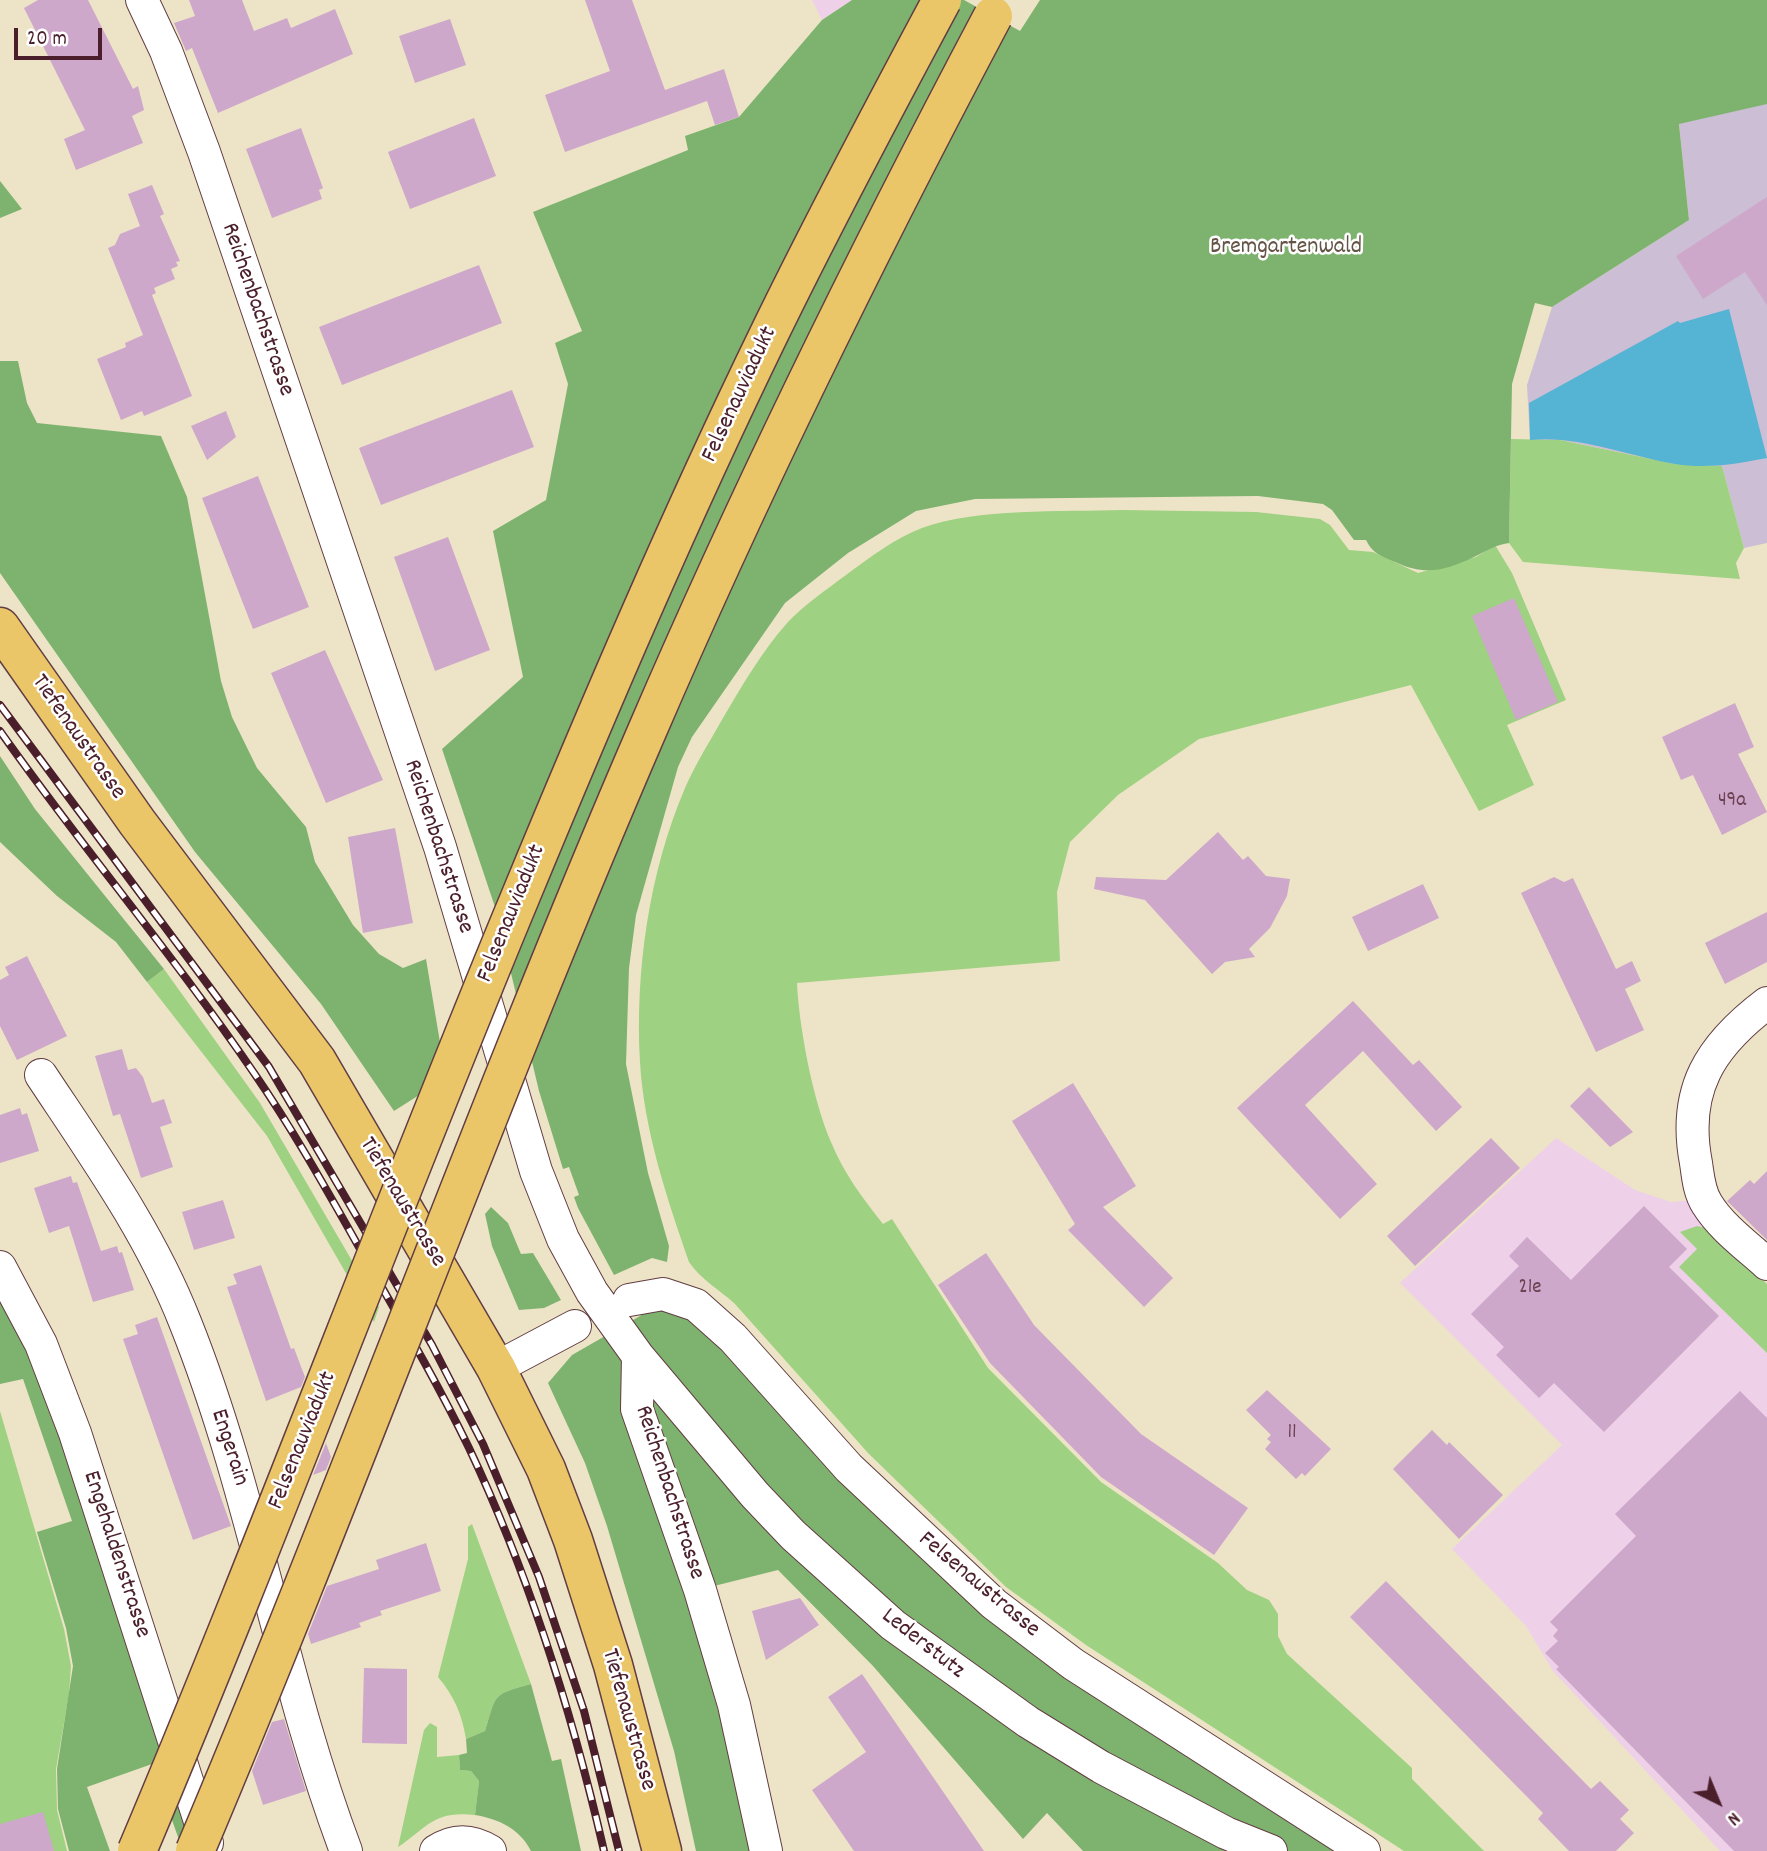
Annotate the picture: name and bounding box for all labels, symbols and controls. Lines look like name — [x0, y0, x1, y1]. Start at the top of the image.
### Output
scale bar — [18, 14, 105, 58]
text: 20 m — [27, 25, 67, 55]
street label: Reichenbachstrasse — [213, 220, 299, 400]
park label: Bremgartenwald — [1210, 235, 1362, 263]
street label: Felsenauviadukt — [697, 323, 785, 467]
street label: Tiefenaustrasse — [23, 670, 131, 806]
street label: Reichenbachstrasse — [395, 756, 479, 938]
house number: 49a — [1718, 789, 1746, 815]
street label: Felsenauviadukt — [472, 841, 554, 987]
street label: Tiefenaustrasse — [351, 1133, 451, 1273]
house number: 21e — [1518, 1276, 1542, 1302]
street label: Felsenauviadukt — [263, 1368, 345, 1514]
street label: Reichenbachstrasse — [626, 1402, 710, 1584]
street label: Engerain — [202, 1406, 254, 1490]
house number: 11 — [1287, 1421, 1297, 1447]
street label: Engehaldenstrasse — [74, 1468, 156, 1642]
street label: Felsenaustrasse — [911, 1527, 1045, 1645]
street label: Lederstutz — [874, 1603, 970, 1687]
street label: Tiefenaustrasse — [593, 1646, 661, 1794]
north arrow — [1683, 1767, 1753, 1837]
text: N — [1720, 1805, 1745, 1831]

